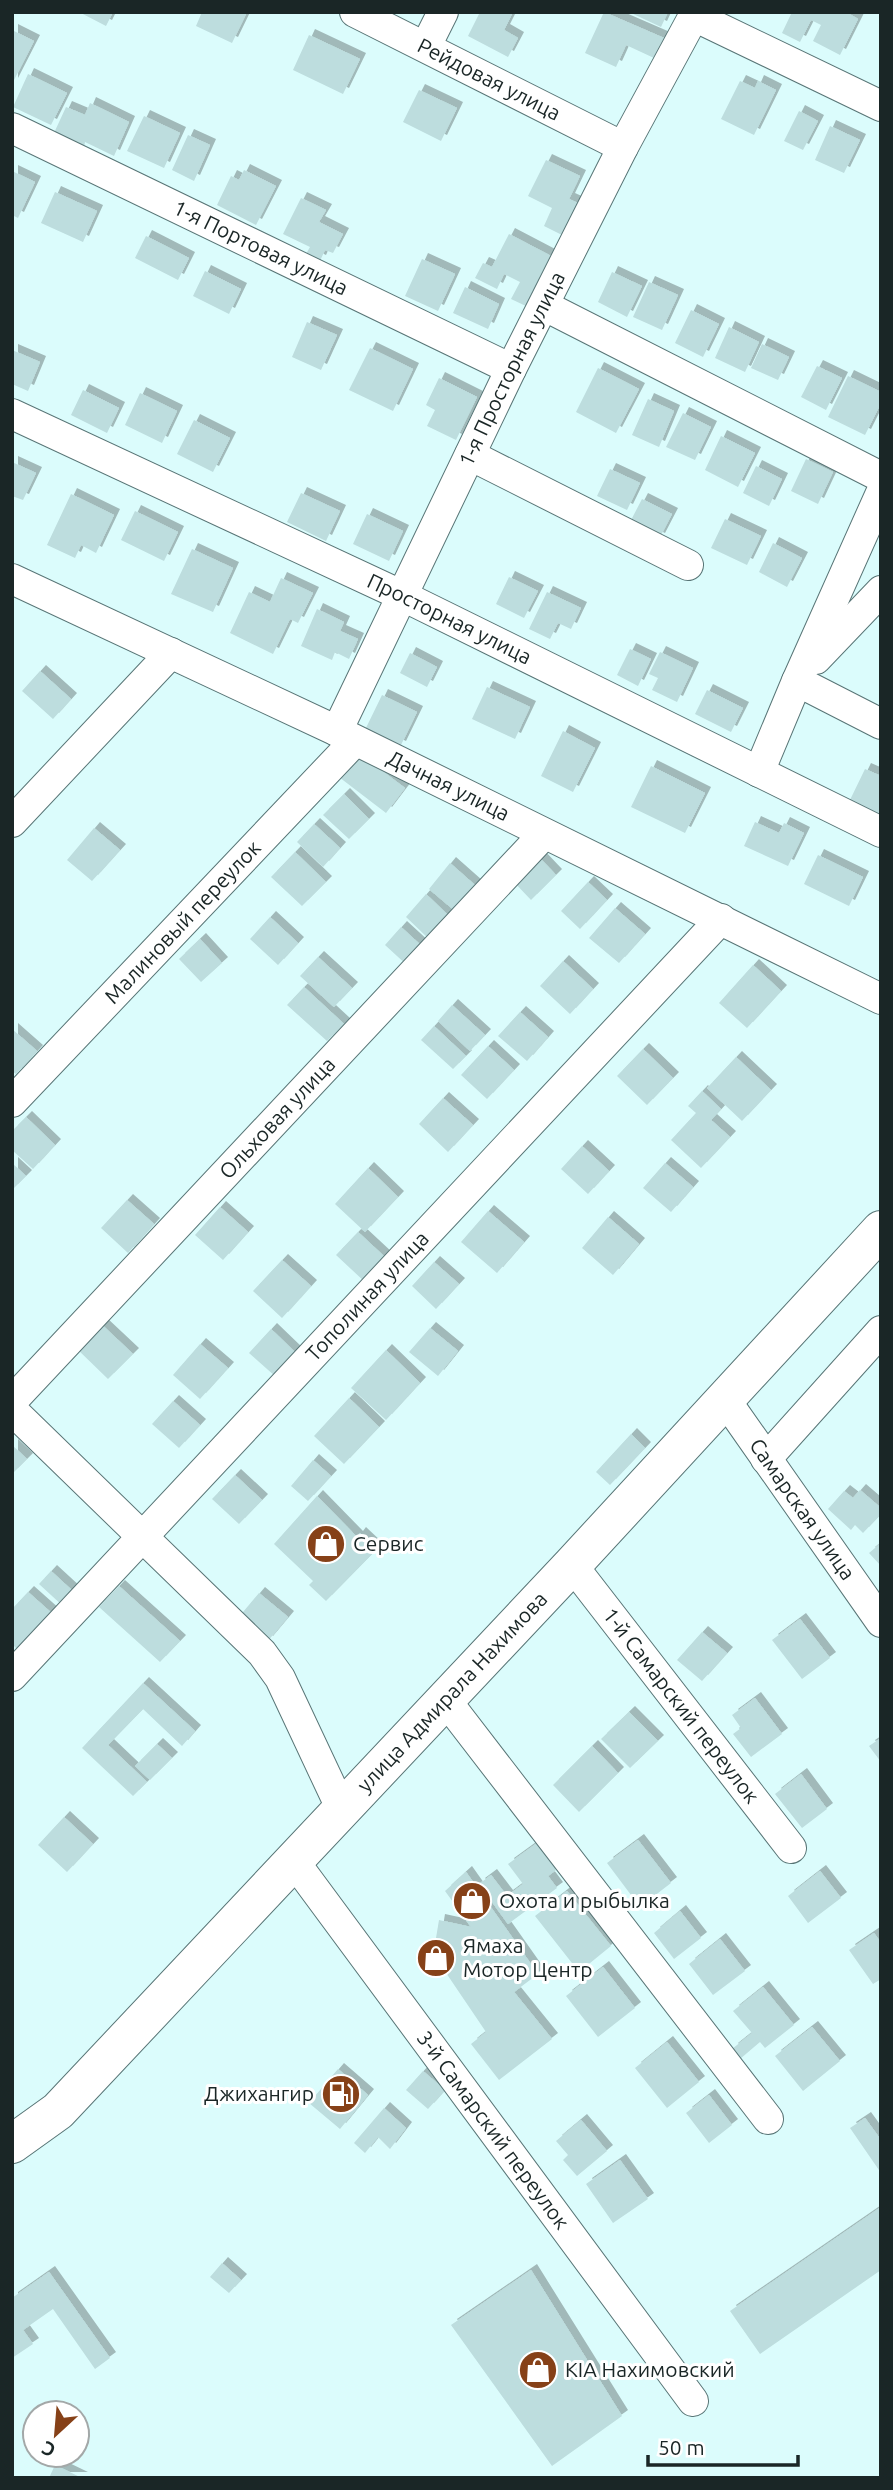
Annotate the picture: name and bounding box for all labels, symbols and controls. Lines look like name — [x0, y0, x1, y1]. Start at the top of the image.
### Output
street label: Рейдовая улица — [414, 33, 565, 125]
street label: 1-я Портовая улица — [170, 195, 352, 299]
street label: 1-я Просторная улица — [453, 267, 569, 470]
street label: Просторная улица — [364, 568, 536, 669]
street label: Дачная улица — [384, 745, 514, 825]
street label: Малиновый переулок — [99, 835, 265, 1008]
street label: Ольховая улица — [214, 1052, 340, 1183]
street label: Тополиная улица — [300, 1226, 433, 1366]
street label: Самарская улица — [745, 1434, 861, 1584]
shop icon: Сервис — [305, 1523, 347, 1565]
place label: Сервис — [353, 1531, 424, 1555]
street label: улица Адмирала Нахимова — [352, 1586, 552, 1796]
street label: 1-й Самарский переулок — [599, 1603, 765, 1808]
shop icon: Охота и рыбылка — [451, 1880, 493, 1922]
place label: Охота и рыбылка — [499, 1888, 670, 1912]
place label: Ямаха Мотор Центр — [463, 1933, 593, 1981]
shop icon: Ямаха Мотор Центр — [415, 1937, 457, 1979]
street label: 3-й Самарский переулок — [412, 2026, 575, 2233]
fuel station icon: Джихангир — [320, 2073, 362, 2115]
place label: Джихангир — [204, 2081, 314, 2105]
shop icon: KIA Нахимовский — [517, 2349, 559, 2391]
place label: KIA Нахимовский — [565, 2357, 735, 2381]
north arrow — [21, 2399, 91, 2469]
scale bar — [648, 2424, 798, 2468]
text: 50 m — [658, 2435, 705, 2459]
text: С — [38, 2437, 59, 2462]

